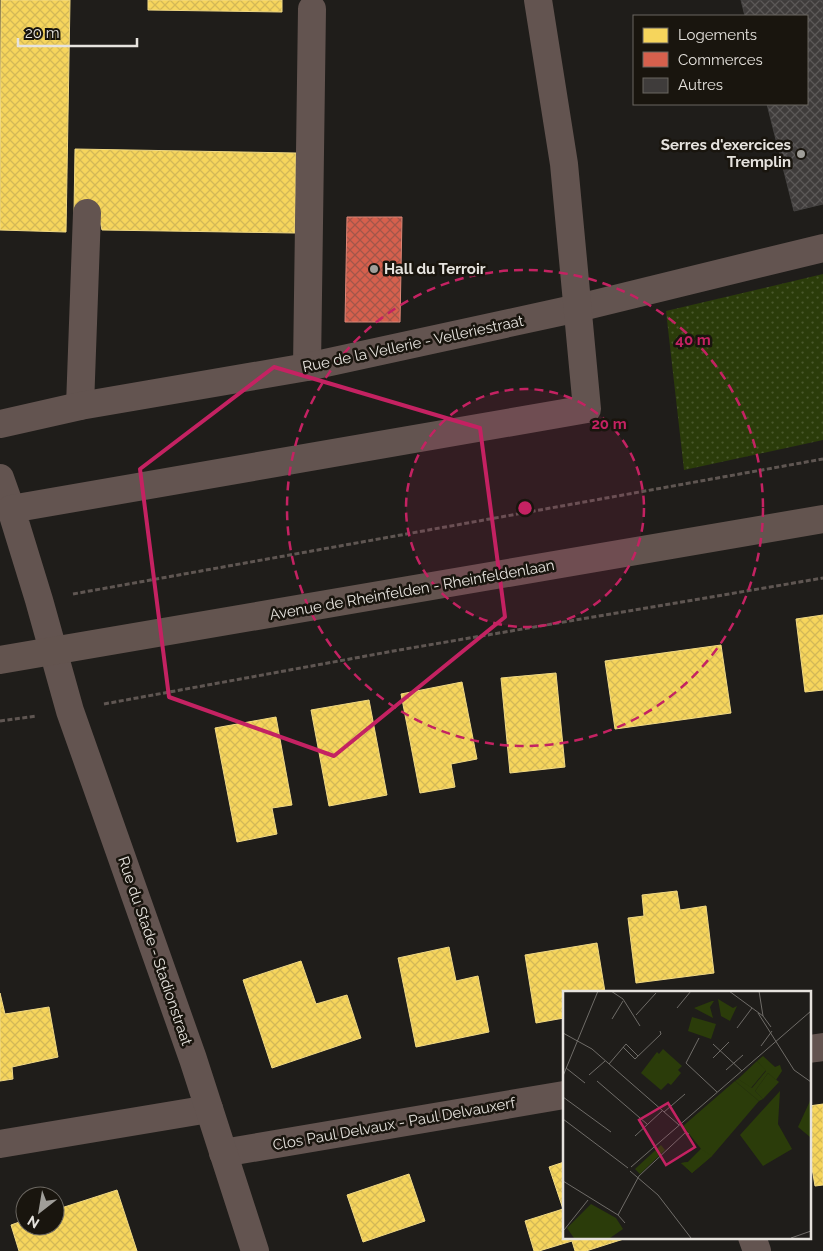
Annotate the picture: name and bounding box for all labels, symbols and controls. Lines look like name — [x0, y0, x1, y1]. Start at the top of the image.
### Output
scale bar — [18, 15, 136, 47]
legend — [633, 15, 808, 105]
text: 20 m — [25, 24, 60, 42]
text: Logements — [678, 26, 757, 44]
text: Commerces — [678, 51, 763, 69]
text: Autres — [678, 76, 723, 94]
place label: Serres d'exercices Tremplin — [661, 136, 791, 171]
marker: Serres d'exercices Tremplin — [795, 148, 807, 160]
place label: Hall du Terroir — [384, 260, 486, 278]
marker: Hall du Terroir — [368, 263, 380, 275]
street label: Rue de la Vellerie - Velleriestraat — [301, 312, 525, 376]
text: 40 m — [675, 331, 711, 349]
text: 20 m — [591, 415, 627, 433]
centre of rings — [516, 499, 534, 517]
street label: Avenue de Rheinfelden - Rheinfeldenlaan — [268, 556, 556, 624]
street label: Rue du Stade - Stadionstraat — [114, 854, 196, 1048]
inset map — [563, 991, 810, 1238]
street label: Clos Paul Delvaux - Paul Delvauxerf — [271, 1094, 518, 1154]
north arrow — [15, 1186, 65, 1236]
text: N — [25, 1213, 42, 1232]

